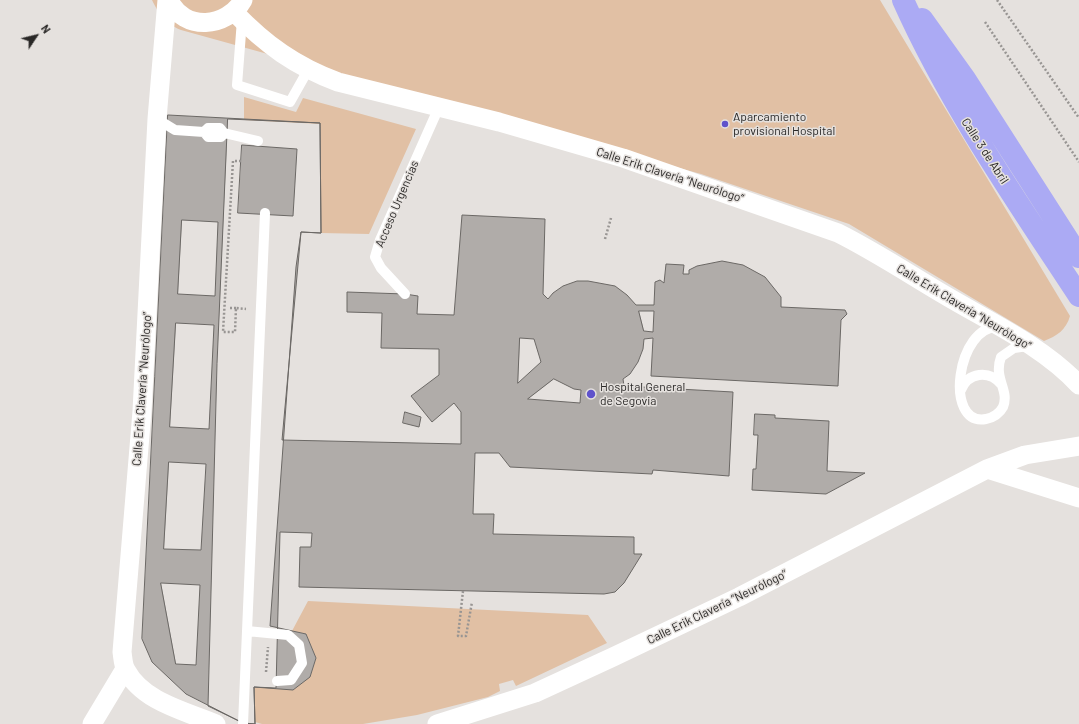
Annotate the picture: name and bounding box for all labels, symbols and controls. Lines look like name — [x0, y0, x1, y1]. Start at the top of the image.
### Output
north arrow — [16, 16, 56, 56]
text: N — [39, 22, 54, 36]
place label: Aparcamiento provisional Hospital — [733, 110, 835, 138]
street label: Calle 3 de Abril — [958, 115, 1012, 187]
marker: Aparcamiento provisional Hospital — [720, 119, 730, 129]
street label: Calle Erik Clavería “Neurólogo” — [594, 144, 746, 206]
street label: Acceso Urgencias — [372, 158, 422, 250]
street label: Calle Erik Clavería “Neurólogo” — [894, 261, 1034, 353]
street label: Calle Erik Clavería “Neurólogo” — [129, 312, 155, 466]
place label: Hospital General de Segovia — [600, 380, 685, 408]
marker: Hospital General de Segovia — [585, 388, 597, 400]
street label: Calle Erik Clavería “Neurólogo” — [645, 567, 789, 647]

